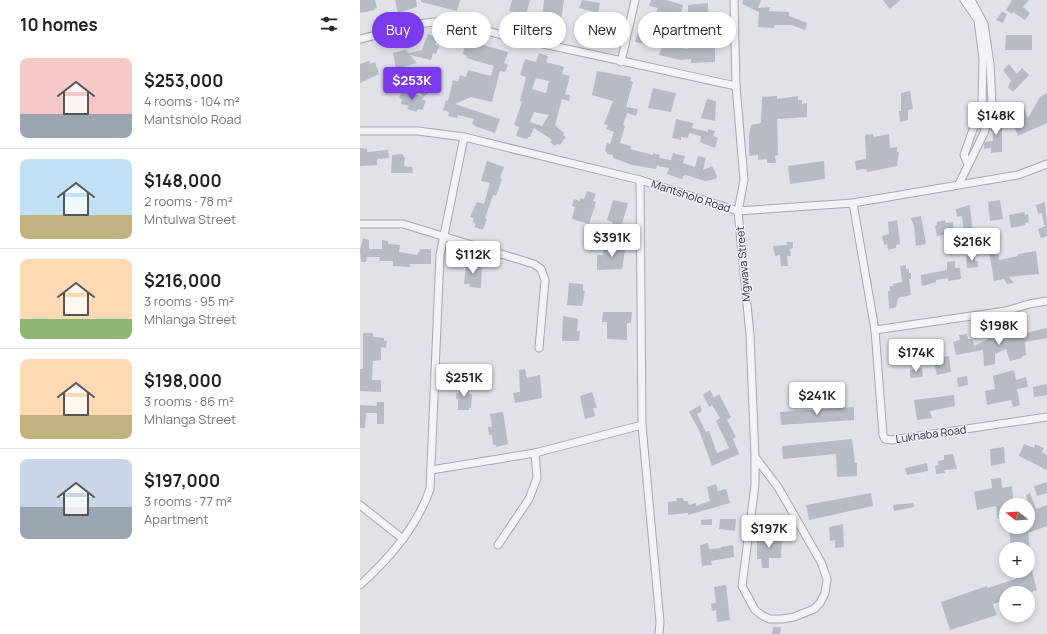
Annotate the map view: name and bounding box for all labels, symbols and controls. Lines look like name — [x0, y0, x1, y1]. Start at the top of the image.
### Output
chip: Buy — [372, 12, 424, 48]
chip: Rent — [432, 12, 491, 48]
chip: Filters — [499, 12, 566, 48]
chip: New — [574, 12, 630, 48]
chip: Apartment — [638, 12, 736, 48]
text: 10 homes — [20, 13, 98, 36]
icon: filters — [318, 13, 340, 35]
pin: $253K — [384, 67, 440, 101]
text: $253,000 — [144, 69, 223, 92]
text: $253K — [392, 71, 432, 89]
icon: home — [52, 74, 100, 122]
text: 4 rooms · 104 m² — [144, 92, 240, 110]
pin: $148K — [968, 102, 1024, 136]
text: $148K — [977, 106, 1015, 124]
text: Mantsholo Road — [144, 110, 241, 128]
text: $148,000 — [144, 169, 222, 192]
icon: home — [52, 175, 100, 223]
street label: Mantsholo Road — [650, 176, 733, 215]
text: 2 rooms · 78 m² — [144, 192, 233, 210]
text: Mntulwa Street — [144, 210, 236, 228]
pin: $391K — [584, 224, 640, 258]
street label: Mgwava Street — [732, 226, 753, 302]
text: $391K — [593, 228, 631, 246]
pin: $216K — [944, 228, 1000, 262]
text: $216K — [953, 232, 991, 250]
pin: $112K — [445, 241, 501, 275]
text: $112K — [455, 245, 491, 263]
text: $216,000 — [144, 269, 222, 292]
icon: home — [52, 275, 100, 323]
text: 3 rooms · 95 m² — [144, 292, 234, 310]
text: Mhlanga Street — [144, 310, 236, 328]
pin: $198K — [971, 312, 1027, 346]
text: $198K — [980, 316, 1018, 334]
pin: $174K — [888, 339, 944, 373]
text: $174K — [898, 343, 934, 361]
pin: $251K — [436, 364, 492, 398]
text: $251K — [445, 368, 483, 386]
text: $198,000 — [144, 369, 222, 392]
icon: home — [52, 375, 100, 423]
pin: $241K — [789, 382, 845, 416]
text: $241K — [798, 386, 836, 404]
text: 3 rooms · 86 m² — [144, 392, 234, 410]
text: Mhlanga Street — [144, 410, 236, 428]
street label: Lukhaba Road — [895, 421, 967, 446]
text: $197,000 — [144, 469, 220, 492]
icon: home — [52, 475, 100, 523]
text: 3 rooms · 77 m² — [144, 492, 232, 510]
north arrow — [999, 498, 1035, 534]
map controls — [999, 498, 1035, 622]
text: Apartment — [144, 510, 208, 528]
pin: $197K — [741, 515, 797, 549]
text: $197K — [750, 519, 788, 537]
button: + — [999, 542, 1035, 578]
button: − — [999, 586, 1035, 622]

